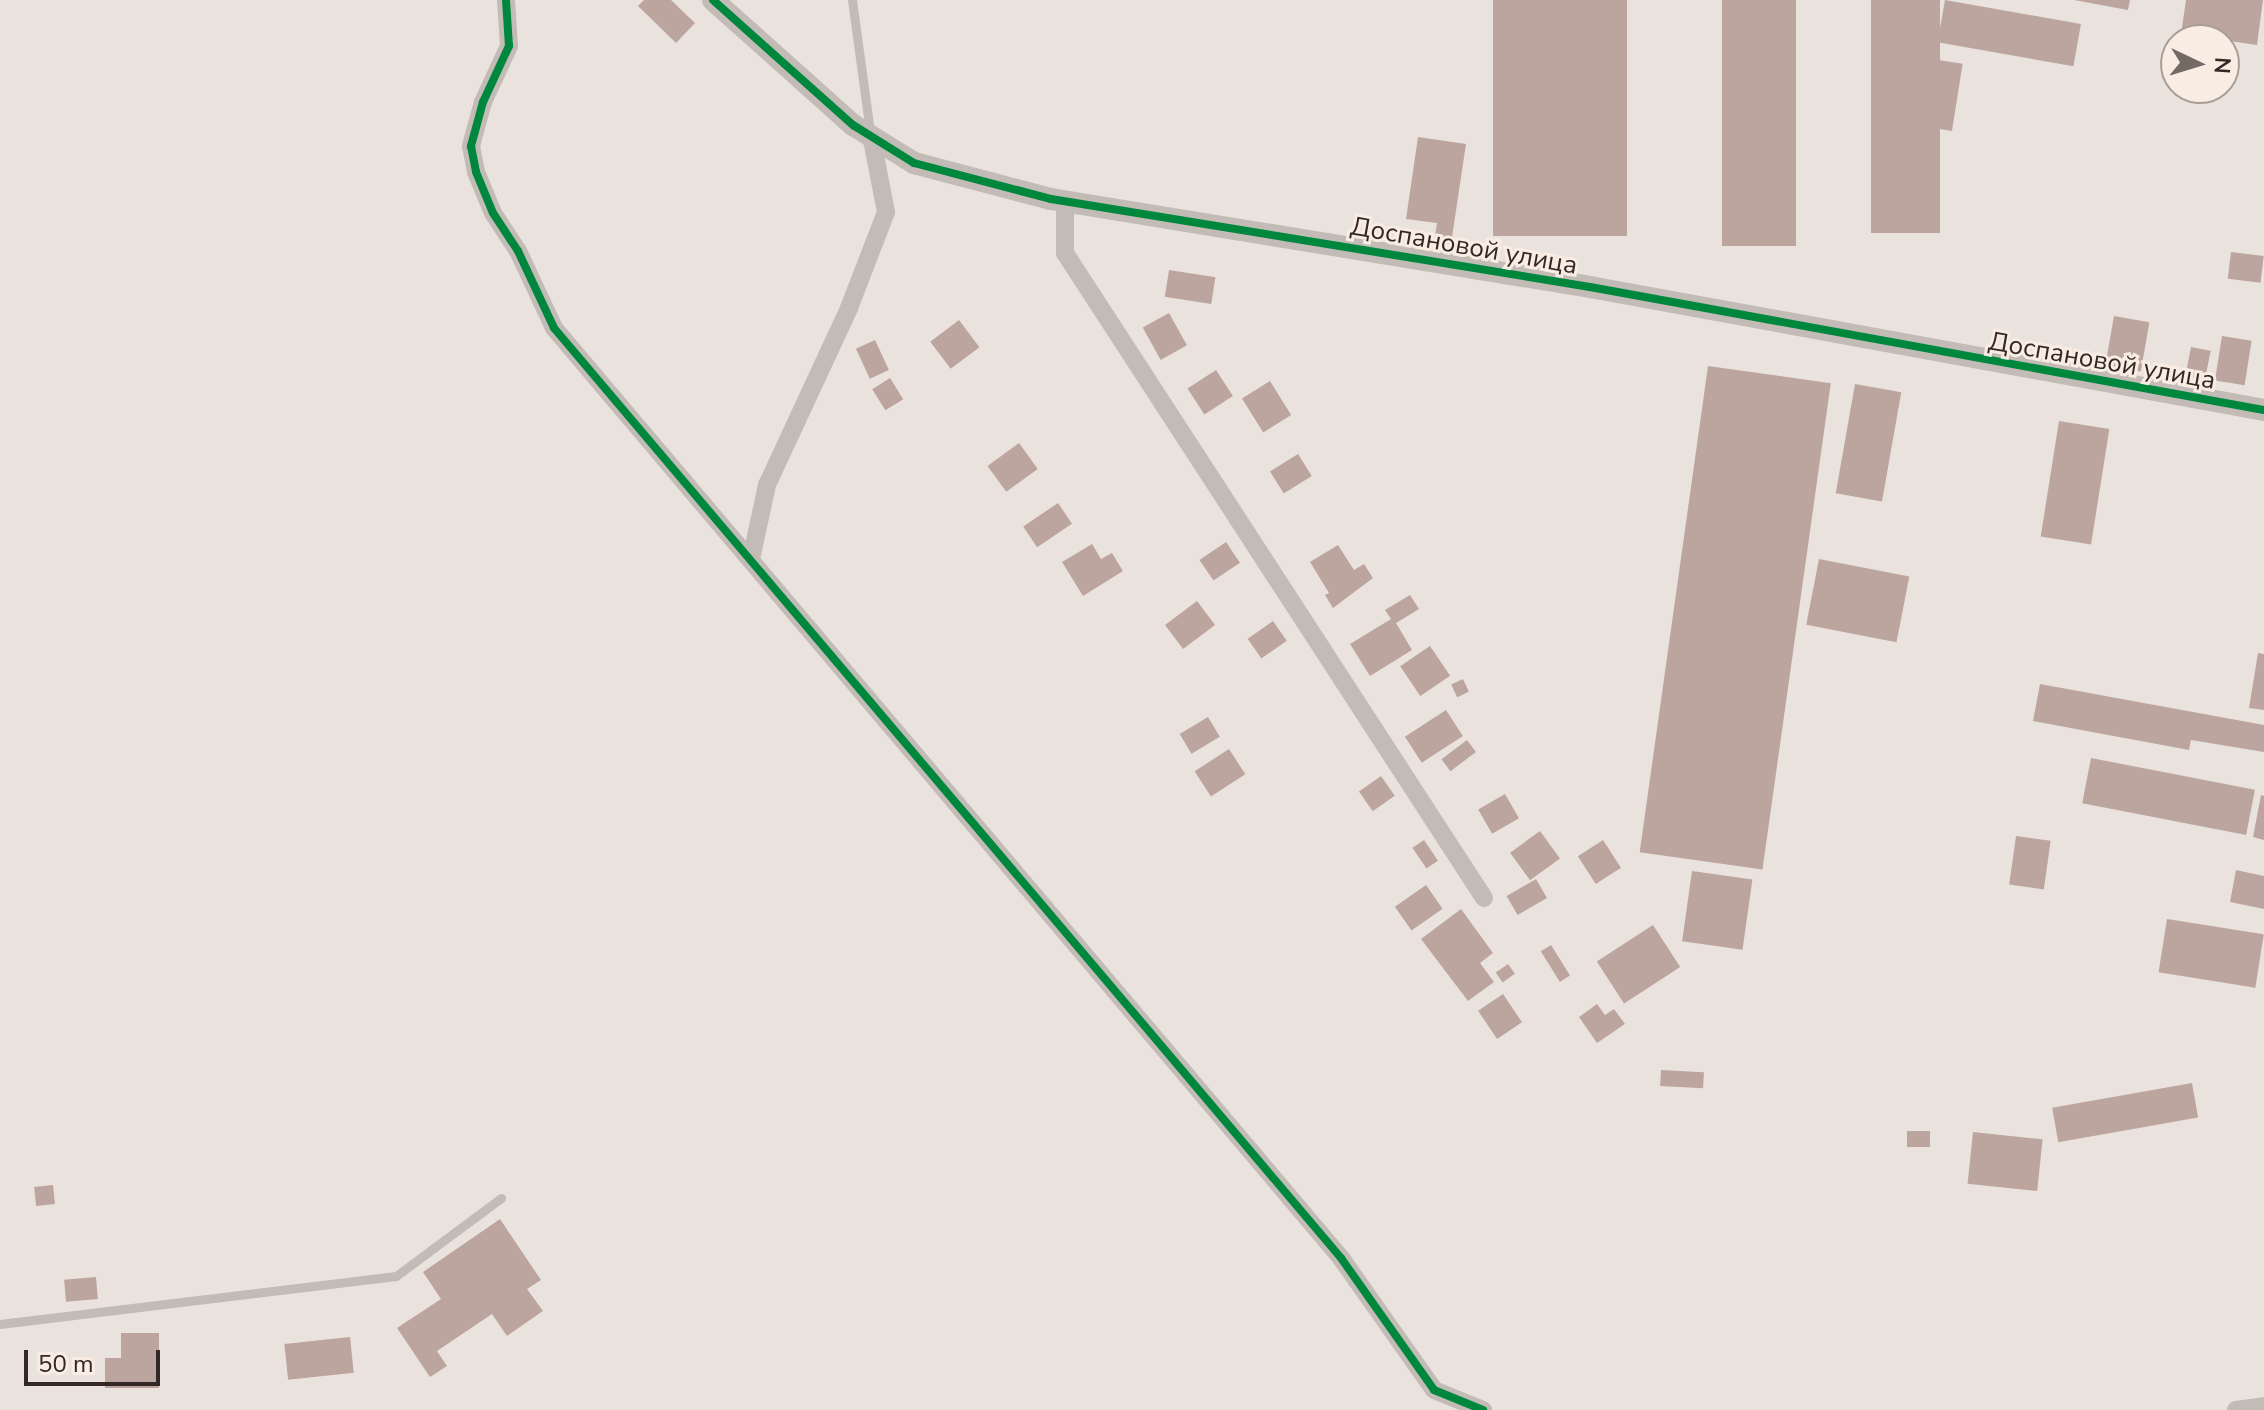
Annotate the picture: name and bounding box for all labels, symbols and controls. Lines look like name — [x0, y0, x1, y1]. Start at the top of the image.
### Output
north arrow — [2160, 24, 2240, 104]
text: N — [2206, 56, 2237, 75]
street label: Доспановой улица — [1348, 211, 1580, 281]
street label: Доспановой улица — [1986, 326, 2218, 396]
scale bar — [28, 1334, 164, 1384]
text: 50 m — [38, 1348, 94, 1380]

